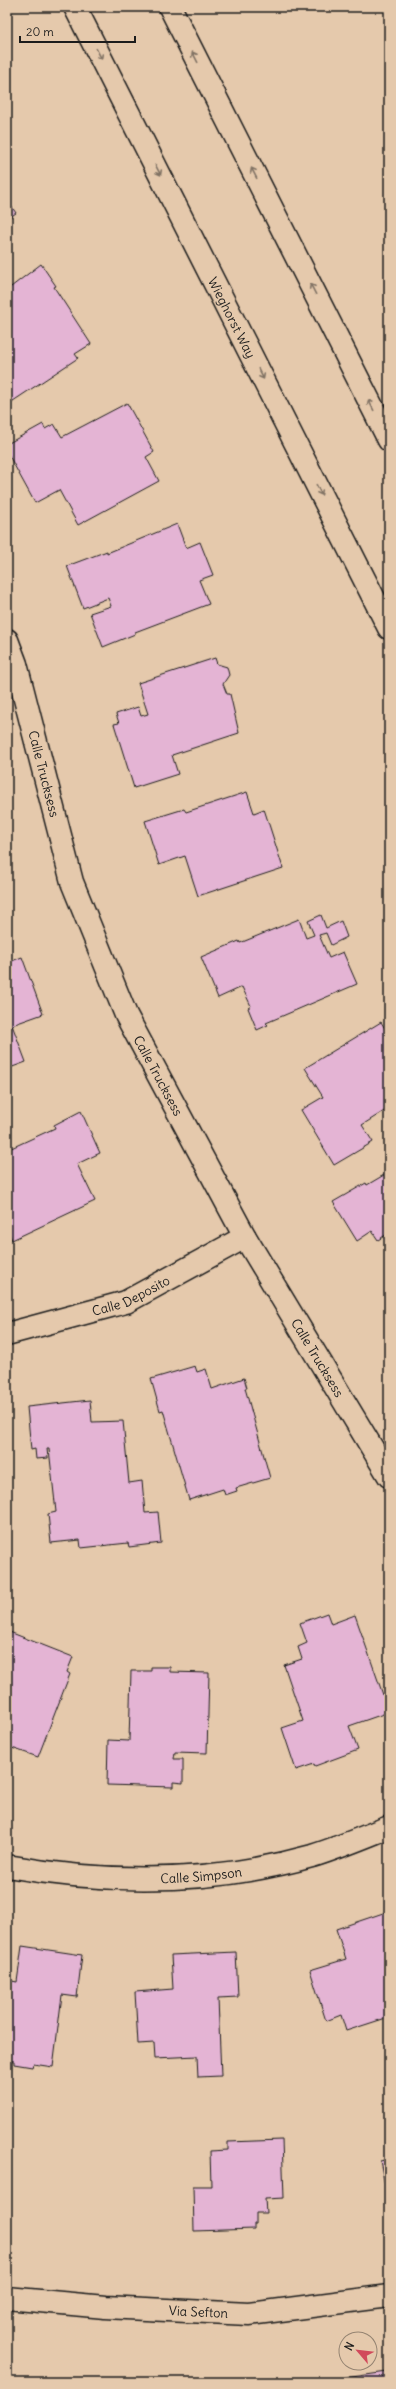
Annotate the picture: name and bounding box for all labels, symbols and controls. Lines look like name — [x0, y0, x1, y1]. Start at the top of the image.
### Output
scale bar — [20, 18, 135, 44]
text: 20 m — [26, 24, 54, 39]
one-way arrow — [96, 48, 103, 60]
one-way arrow — [191, 52, 199, 64]
one-way arrow — [155, 164, 162, 176]
one-way arrow — [250, 168, 257, 180]
street label: Wieghorst Way — [204, 274, 259, 361]
one-way arrow — [309, 284, 316, 296]
one-way arrow — [257, 368, 265, 380]
one-way arrow — [367, 400, 375, 412]
one-way arrow — [316, 484, 323, 496]
street label: Calle Trucksess — [24, 729, 63, 819]
street label: Calle Trucksess — [130, 1033, 187, 1119]
street label: Calle Deposito — [90, 1272, 173, 1320]
street label: Calle Trucksess — [287, 1316, 347, 1400]
street label: Calle Simpson — [160, 1863, 243, 1887]
street label: Via Sefton — [168, 2302, 229, 2322]
north arrow — [338, 2331, 378, 2371]
text: N — [341, 2340, 357, 2353]

